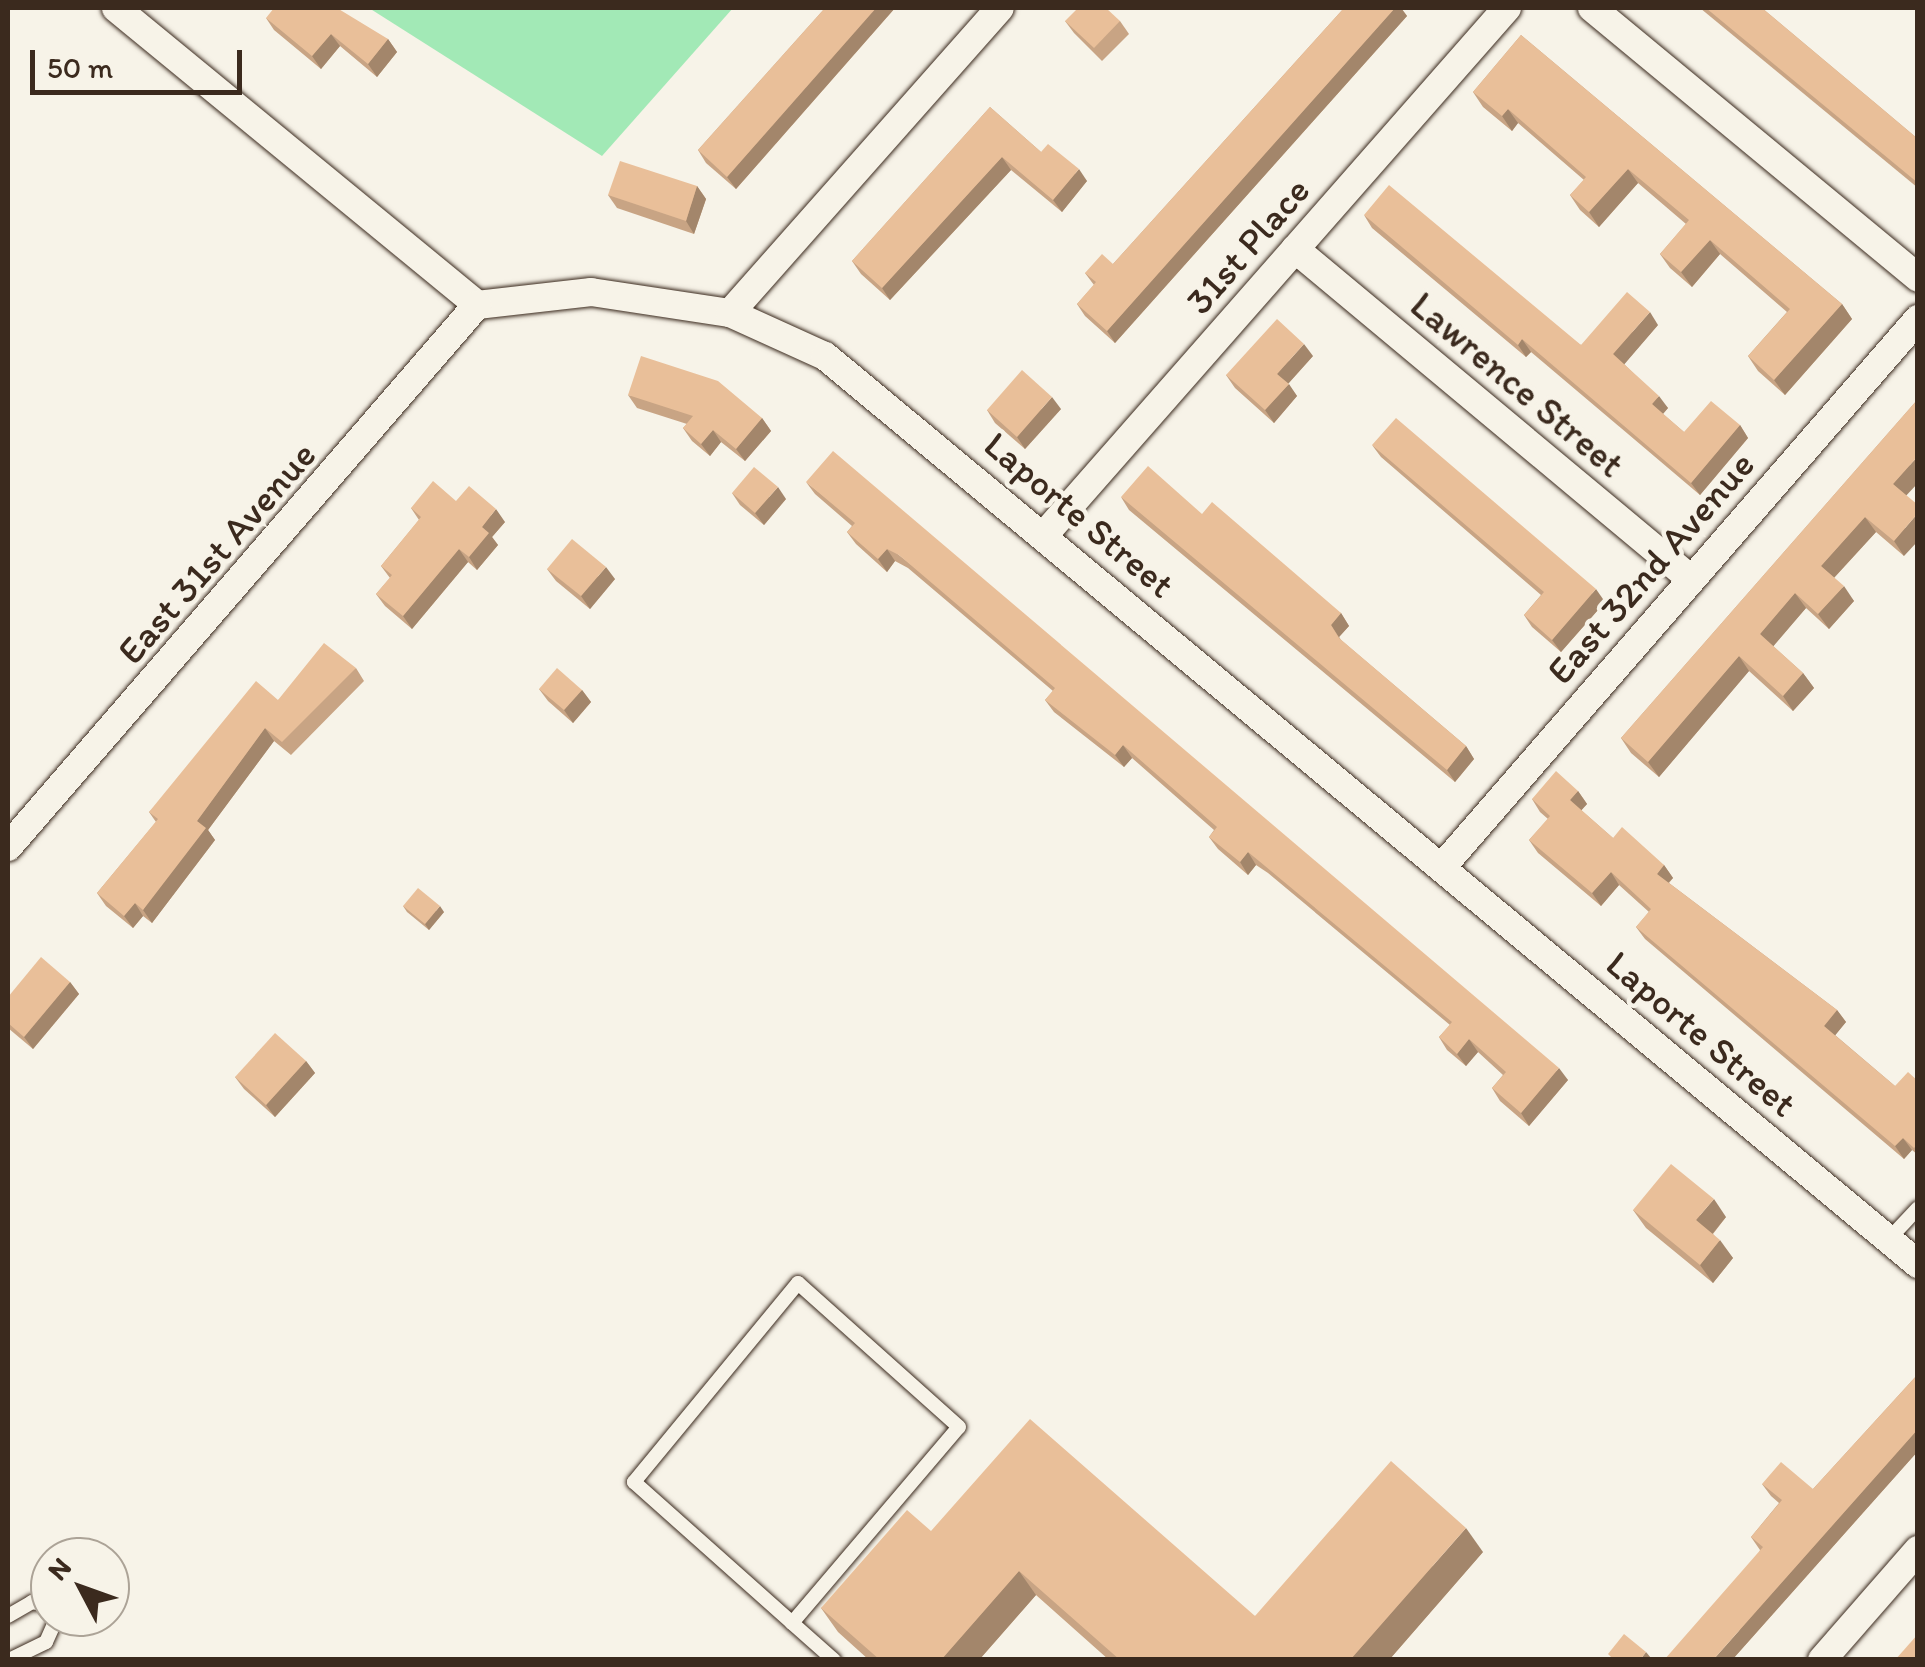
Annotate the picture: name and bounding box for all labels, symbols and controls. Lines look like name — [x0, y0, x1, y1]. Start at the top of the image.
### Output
scale bar — [35, 30, 248, 92]
text: 50 m — [47, 49, 113, 86]
street label: 31st Place — [1176, 169, 1320, 323]
street label: Lawrence Street — [1401, 283, 1633, 487]
street label: Laporte Street — [975, 422, 1183, 608]
street label: East 31st Avenue — [109, 433, 325, 673]
street label: East 32nd Avenue — [1539, 443, 1763, 693]
street label: Laporte Street — [1597, 941, 1805, 1127]
north arrow — [30, 1537, 130, 1637]
text: N — [40, 1550, 78, 1587]

